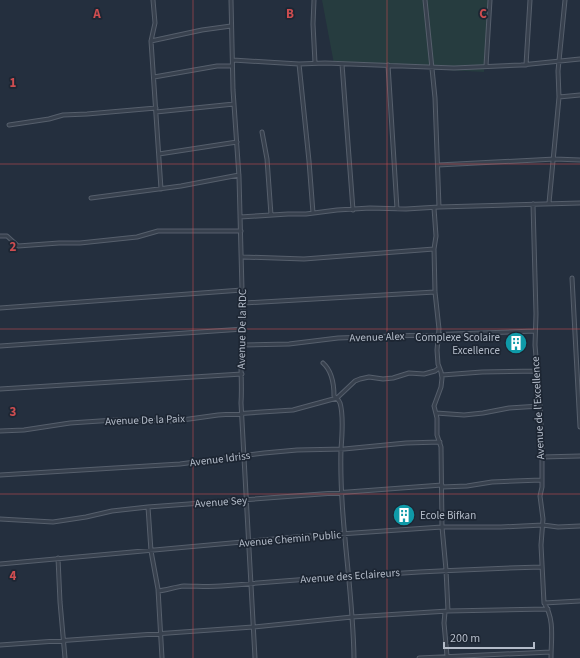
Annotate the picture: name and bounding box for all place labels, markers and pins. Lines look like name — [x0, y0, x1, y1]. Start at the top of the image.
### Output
place label: Complexe Scolaire Excellence — [415, 330, 501, 358]
building icon: Complexe Scolaire Excellence — [503, 330, 529, 356]
building icon: Ecole Bifkan — [391, 502, 417, 528]
place label: Ecole Bifkan — [420, 508, 476, 523]

